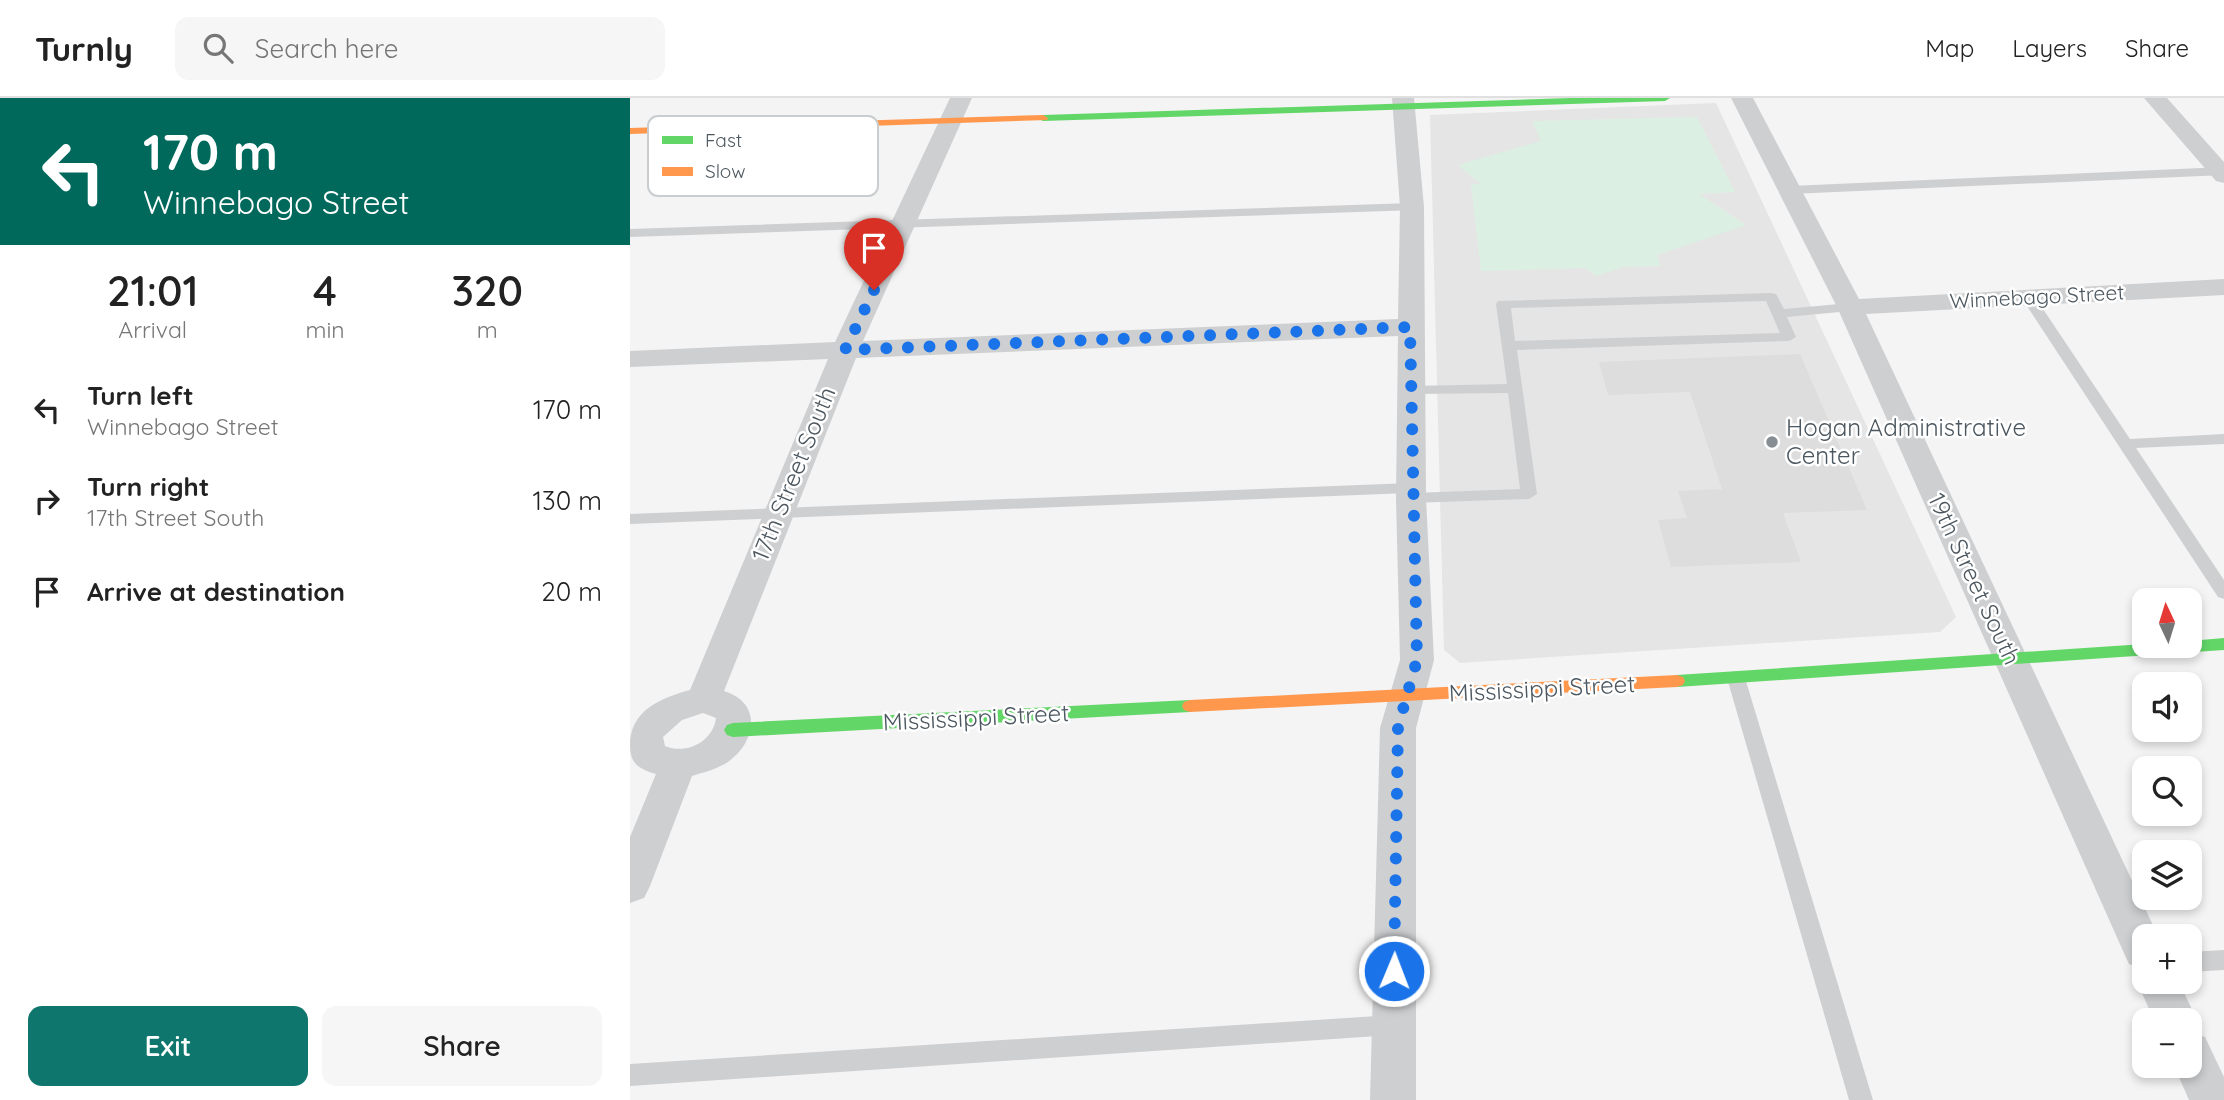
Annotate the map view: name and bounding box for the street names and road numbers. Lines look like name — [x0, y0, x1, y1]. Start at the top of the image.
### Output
street label: Winnebago Street — [1949, 278, 2125, 314]
street label: 17th Street South — [744, 382, 842, 565]
street label: 19th Street South — [1922, 488, 2028, 669]
street label: Mississippi Street — [1448, 668, 1636, 708]
street label: Mississippi Street — [882, 697, 1070, 737]

